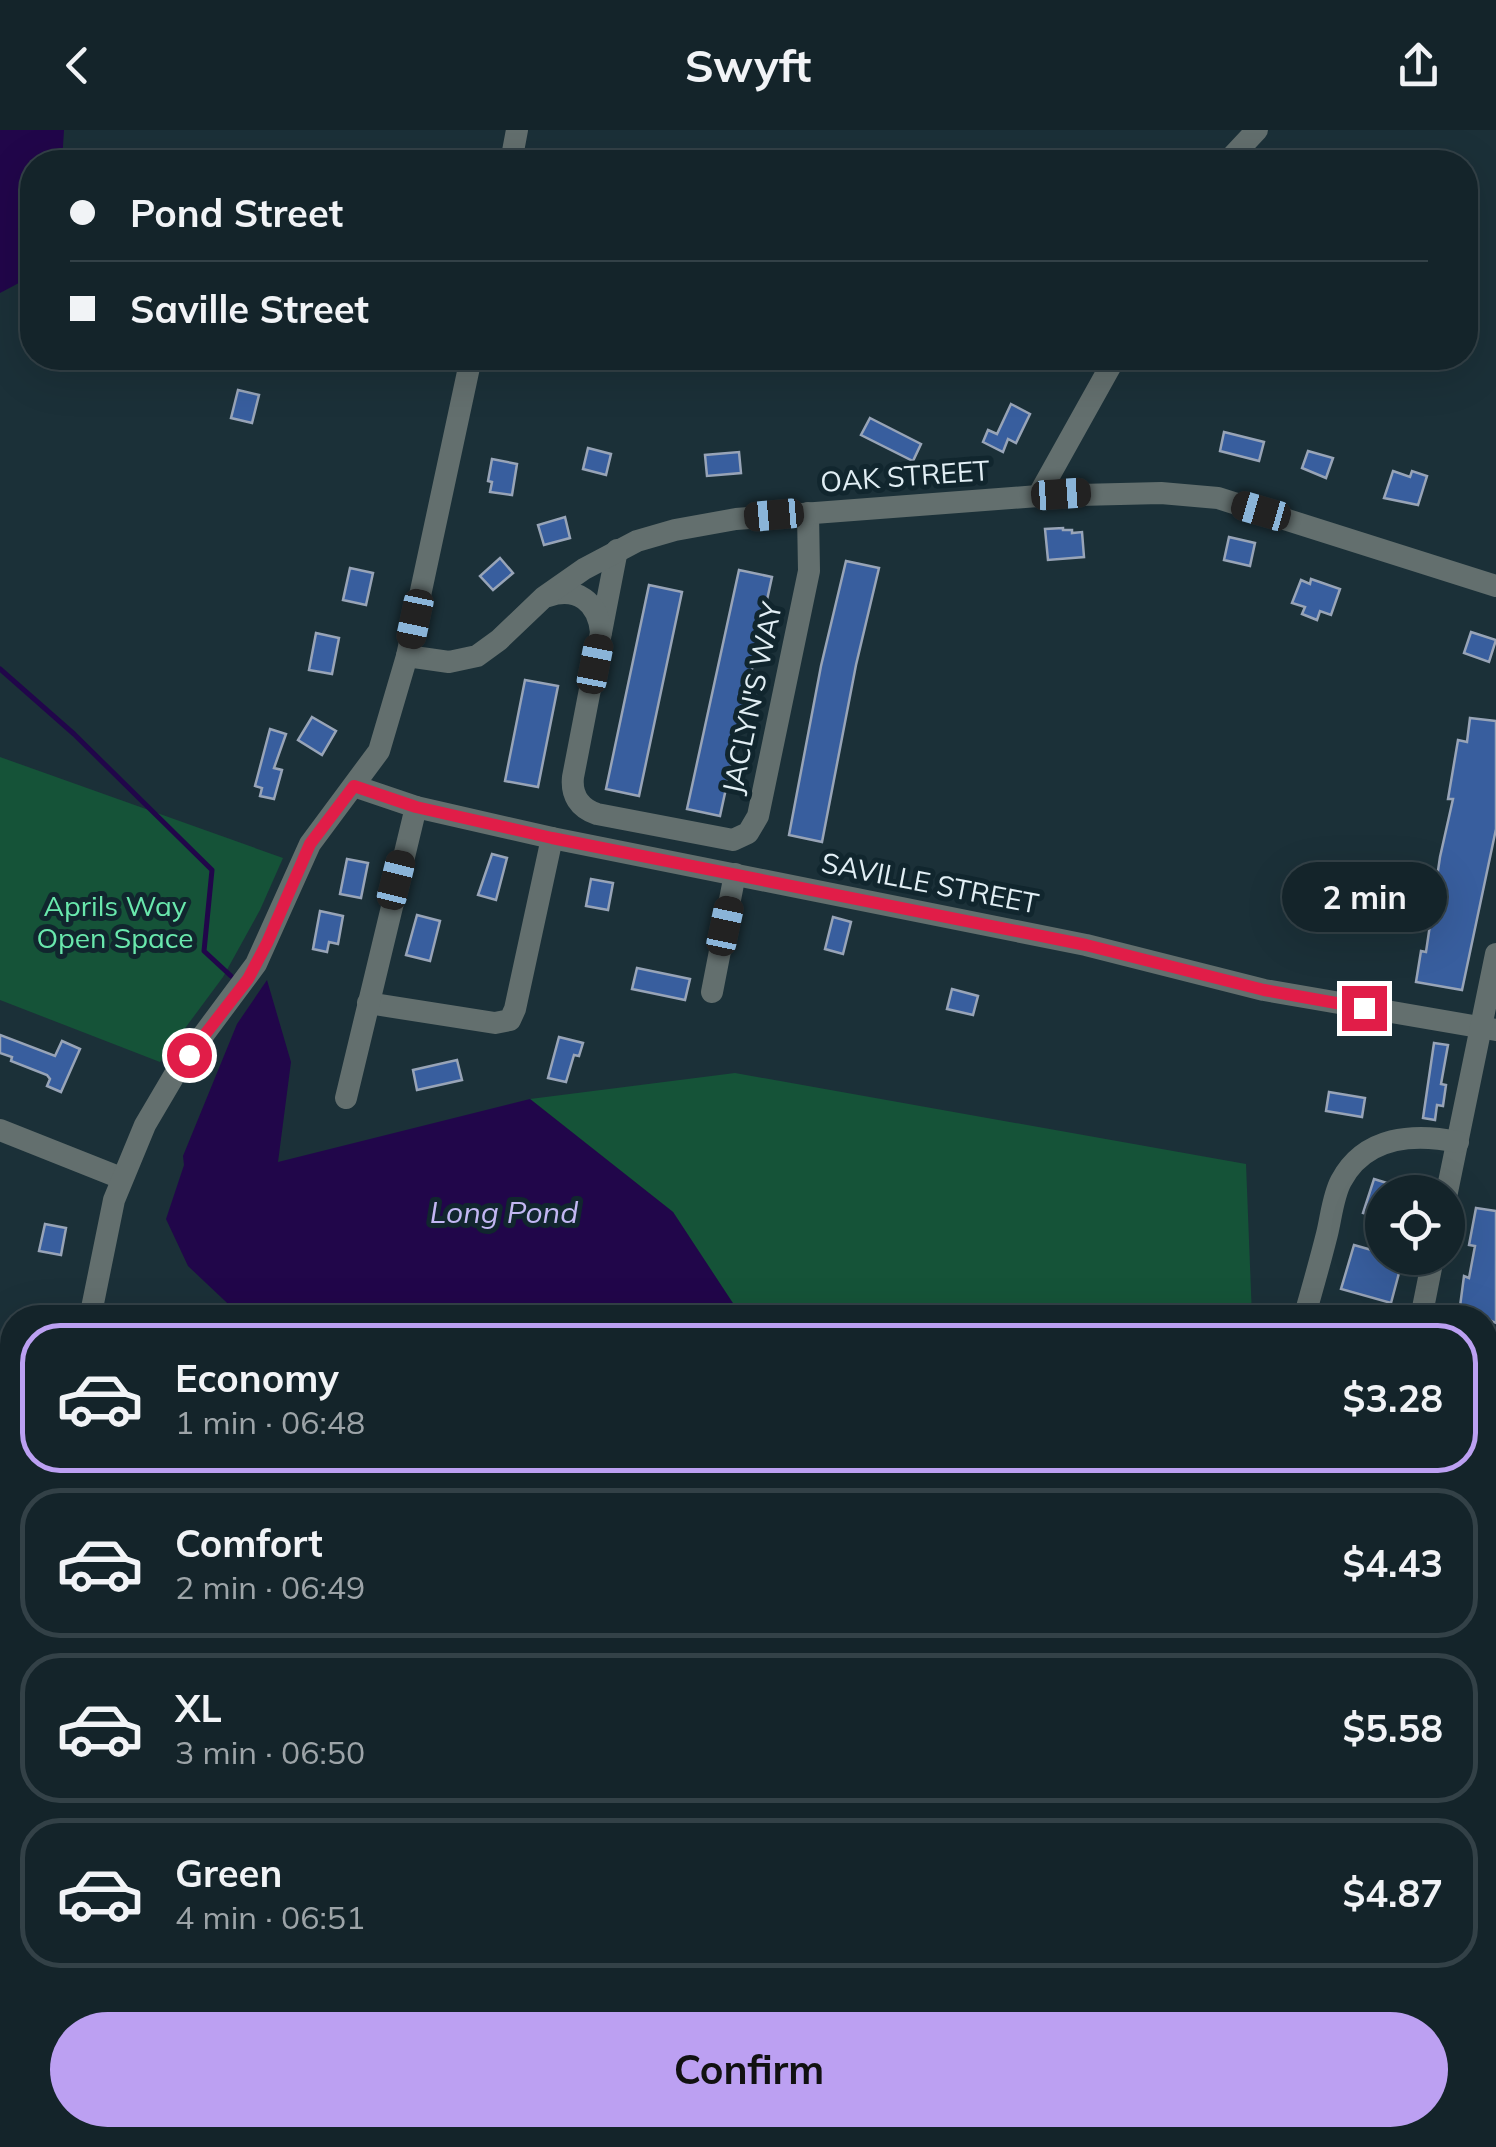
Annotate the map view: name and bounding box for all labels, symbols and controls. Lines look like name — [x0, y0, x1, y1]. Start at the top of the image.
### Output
text: Swyft — [685, 37, 811, 93]
icon: back — [50, 38, 105, 93]
icon: share — [1391, 38, 1446, 93]
text: Pond Street — [130, 189, 343, 237]
text: Saville Street — [130, 285, 369, 333]
street label: OAK STREET — [819, 452, 991, 499]
car — [1030, 477, 1092, 511]
car — [1228, 488, 1294, 534]
car — [743, 497, 805, 533]
car — [394, 587, 436, 651]
street label: JACLYN'S WAY — [714, 598, 789, 797]
car — [575, 632, 615, 696]
street label: SAVILLE STREET — [819, 844, 1042, 921]
car — [374, 847, 418, 913]
callout: 2 min — [1282, 863, 1446, 933]
text: 2 min — [1322, 877, 1407, 917]
park label: Aprils Way Open Space — [36, 888, 194, 955]
car — [704, 894, 746, 958]
route end — [1342, 986, 1387, 1031]
route start — [167, 1033, 212, 1078]
map controls — [1365, 1175, 1465, 1275]
button: locate — [1365, 1175, 1465, 1275]
water label: Long Pond — [430, 1193, 578, 1231]
icon: car — [55, 1353, 145, 1443]
text: Economy — [175, 1354, 339, 1402]
text: $3.28 — [1342, 1374, 1443, 1422]
text: 1 min · 06:48 — [175, 1402, 365, 1442]
icon: car — [55, 1518, 145, 1608]
text: Comfort — [175, 1519, 323, 1567]
text: $4.43 — [1342, 1539, 1443, 1587]
text: 2 min · 06:49 — [175, 1567, 365, 1607]
icon: car — [55, 1683, 145, 1773]
text: XL — [175, 1684, 222, 1732]
text: $5.58 — [1342, 1704, 1443, 1752]
text: 3 min · 06:50 — [175, 1732, 365, 1772]
icon: car — [55, 1848, 145, 1938]
text: Green — [175, 1849, 282, 1897]
text: $4.87 — [1342, 1869, 1443, 1917]
text: 4 min · 06:51 — [175, 1897, 365, 1937]
button: Confirm — [50, 2012, 1448, 2127]

